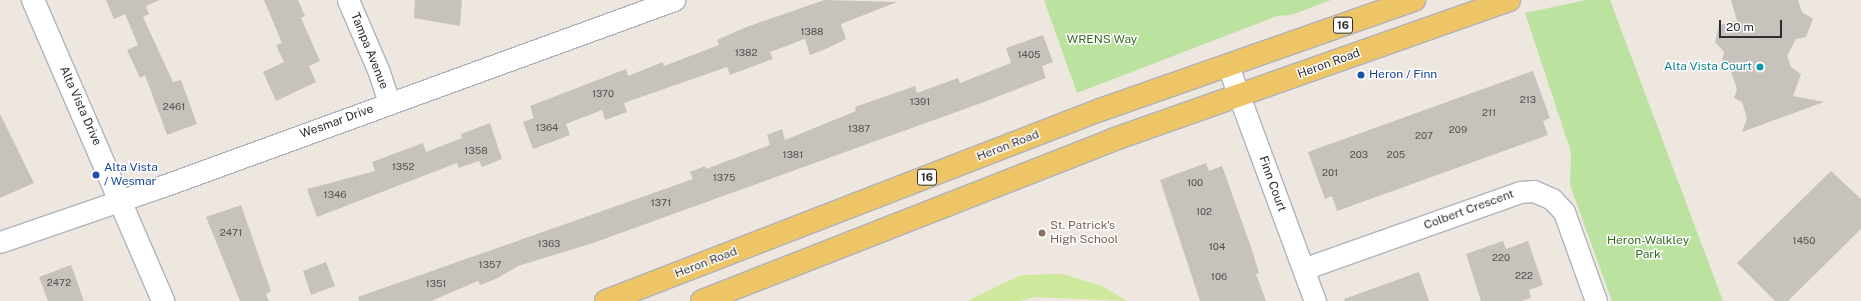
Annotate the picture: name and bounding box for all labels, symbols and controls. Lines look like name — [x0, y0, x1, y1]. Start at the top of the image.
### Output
street label: Tampa Avenue — [347, 11, 391, 91]
scale bar — [1721, 12, 1784, 38]
road number: 16 — [1333, 16, 1353, 34]
text: 20 m — [1726, 20, 1754, 34]
house number: 1388 — [800, 26, 824, 38]
park label: WRENS Way — [1067, 33, 1137, 47]
street label: Heron Road — [1296, 46, 1362, 82]
house number: 1382 — [735, 47, 757, 59]
house number: 1405 — [1018, 49, 1040, 61]
place label: Alta Vista Court — [1664, 60, 1752, 74]
marker: Alta Vista Court — [1755, 62, 1765, 72]
street label: Alta Vista Drive — [56, 64, 104, 148]
place label: Heron / Finn — [1369, 68, 1437, 82]
marker: Heron / Finn — [1356, 70, 1366, 80]
house number: 1370 — [592, 88, 614, 100]
house number: 213 — [1520, 94, 1536, 106]
house number: 1391 — [910, 96, 930, 108]
house number: 2461 — [163, 101, 185, 113]
street label: Wesmar Drive — [298, 102, 376, 142]
house number: 211 — [1482, 107, 1496, 119]
house number: 1364 — [536, 122, 558, 134]
house number: 1387 — [848, 123, 870, 135]
house number: 209 — [1449, 124, 1467, 136]
street label: Heron Road — [975, 128, 1041, 164]
house number: 207 — [1415, 130, 1433, 142]
house number: 1358 — [464, 145, 488, 157]
house number: 1381 — [783, 149, 803, 161]
house number: 203 — [1350, 149, 1368, 161]
house number: 205 — [1387, 149, 1405, 161]
street label: Finn Court — [1255, 154, 1289, 214]
place label: Alta Vista / Wesmar — [104, 161, 158, 189]
house number: 1352 — [392, 161, 414, 173]
house number: 201 — [1322, 167, 1338, 179]
road number: 16 — [917, 168, 937, 186]
marker: Alta Vista / Wesmar — [91, 170, 101, 180]
house number: 1375 — [713, 172, 735, 184]
house number: 100 — [1187, 177, 1203, 189]
street label: Colbert Crescent — [1422, 187, 1516, 233]
house number: 1346 — [324, 189, 346, 201]
house number: 1371 — [651, 197, 671, 209]
house number: 102 — [1196, 206, 1212, 218]
place label: St. Patrick's High School — [1050, 219, 1118, 247]
house number: 2471 — [220, 227, 242, 239]
marker: St. Patrick's High School — [1037, 228, 1047, 238]
park label: Heron-Walkley Park — [1607, 234, 1689, 262]
house number: 1450 — [1793, 235, 1815, 247]
house number: 1363 — [538, 238, 560, 250]
house number: 104 — [1209, 241, 1225, 253]
street label: Heron Road — [673, 245, 739, 281]
house number: 220 — [1492, 252, 1510, 264]
house number: 1357 — [479, 259, 501, 271]
house number: 222 — [1515, 270, 1533, 282]
house number: 106 — [1211, 271, 1227, 283]
house number: 2472 — [47, 277, 71, 289]
house number: 1351 — [426, 278, 446, 290]

